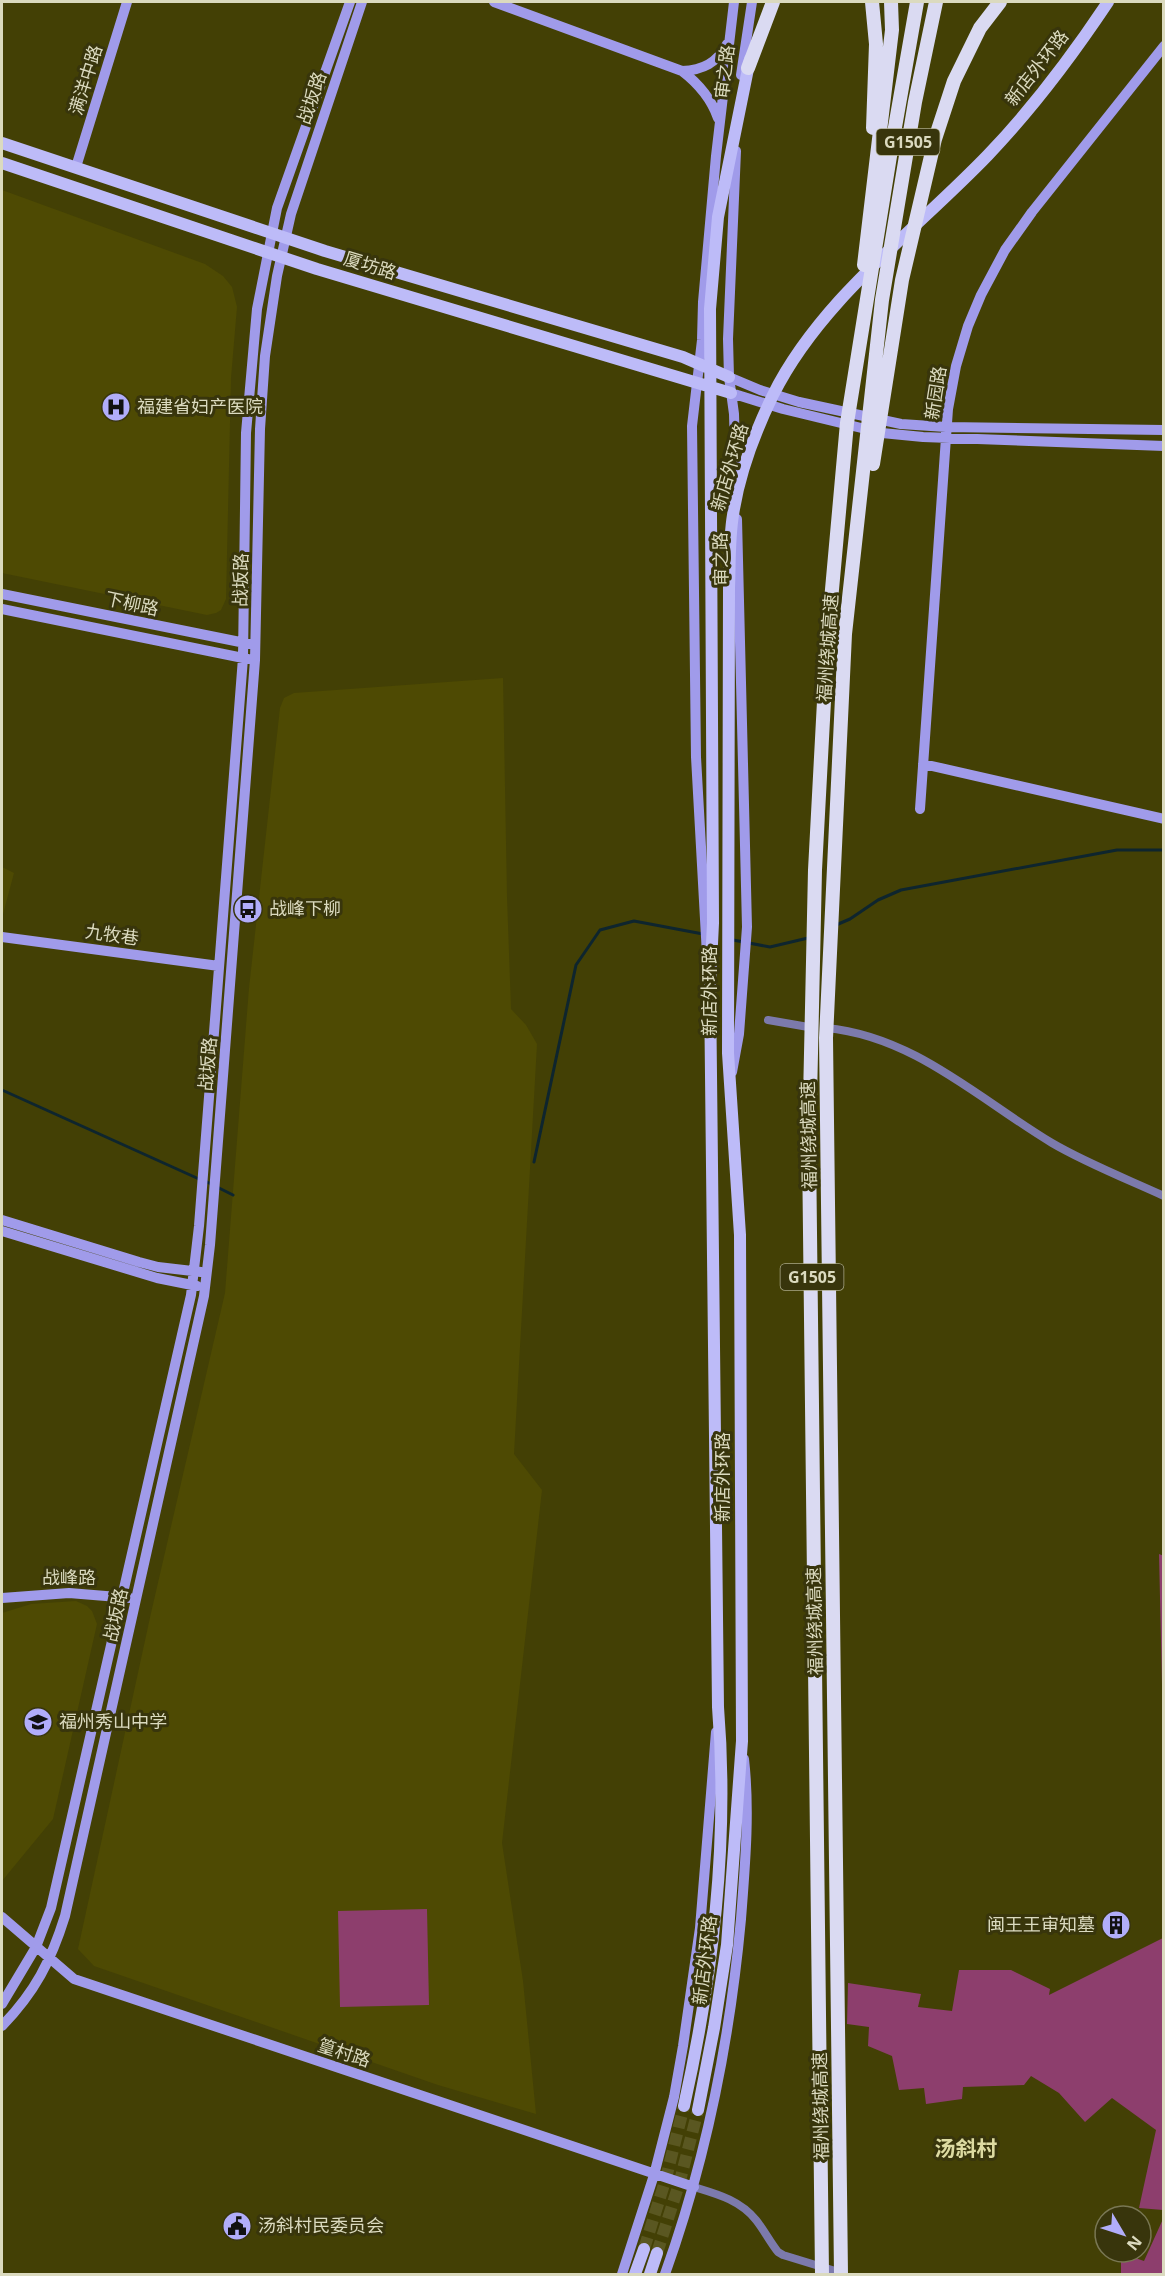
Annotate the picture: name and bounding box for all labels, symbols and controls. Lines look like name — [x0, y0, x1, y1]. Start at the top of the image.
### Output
street label: 新店外环路 — [999, 25, 1073, 110]
street label: 满洋中路 — [63, 42, 107, 118]
street label: 审之路 — [709, 44, 739, 100]
street label: 战坂路 — [291, 68, 331, 127]
road number: G1505 — [876, 129, 940, 155]
street label: 厦坊路 — [341, 246, 400, 284]
street label: 新园路 — [919, 364, 951, 421]
hospital icon: 福建省妇产医院 — [100, 391, 132, 423]
place label: 福建省妇产医院 — [137, 394, 263, 418]
street label: 新店外环路 — [705, 420, 753, 513]
street label: 审之路 — [708, 532, 732, 586]
street label: 战坂路 — [228, 553, 252, 607]
street label: 下柳路 — [103, 586, 161, 620]
street label: 福州绕城高速 — [811, 593, 843, 703]
bus stop icon: 战峰下柳 — [232, 893, 264, 925]
place label: 战峰下柳 — [269, 896, 341, 920]
street label: 九牧巷 — [84, 918, 141, 950]
street label: 新店外环路 — [697, 946, 721, 1036]
street label: 战坂路 — [193, 1036, 221, 1092]
street label: 福州绕城高速 — [795, 1081, 821, 1189]
road number: G1505 — [780, 1264, 844, 1290]
street label: 新店外环路 — [710, 1432, 734, 1522]
street label: 战峰路 — [42, 1565, 96, 1589]
street label: 福州绕城高速 — [801, 1567, 827, 1675]
street label: 战坂路 — [98, 1586, 132, 1644]
school or university icon: 福州秀山中学 — [22, 1706, 54, 1738]
place label: 福州秀山中学 — [59, 1709, 167, 1733]
building icon: 闽王王审知墓 — [1100, 1909, 1132, 1941]
place label: 闽王王审知墓 — [987, 1912, 1095, 1936]
street label: 新店外环路 — [687, 1914, 721, 2006]
street label: 篁村路 — [315, 2032, 374, 2072]
street label: 福州绕城高速 — [807, 2052, 833, 2160]
district label: 汤斜村 — [935, 2134, 998, 2162]
north arrow — [1093, 2204, 1153, 2264]
public building icon: 汤斜村民委员会 — [221, 2210, 253, 2242]
place label: 汤斜村民委员会 — [258, 2213, 384, 2237]
text: N — [1122, 2231, 1147, 2255]

